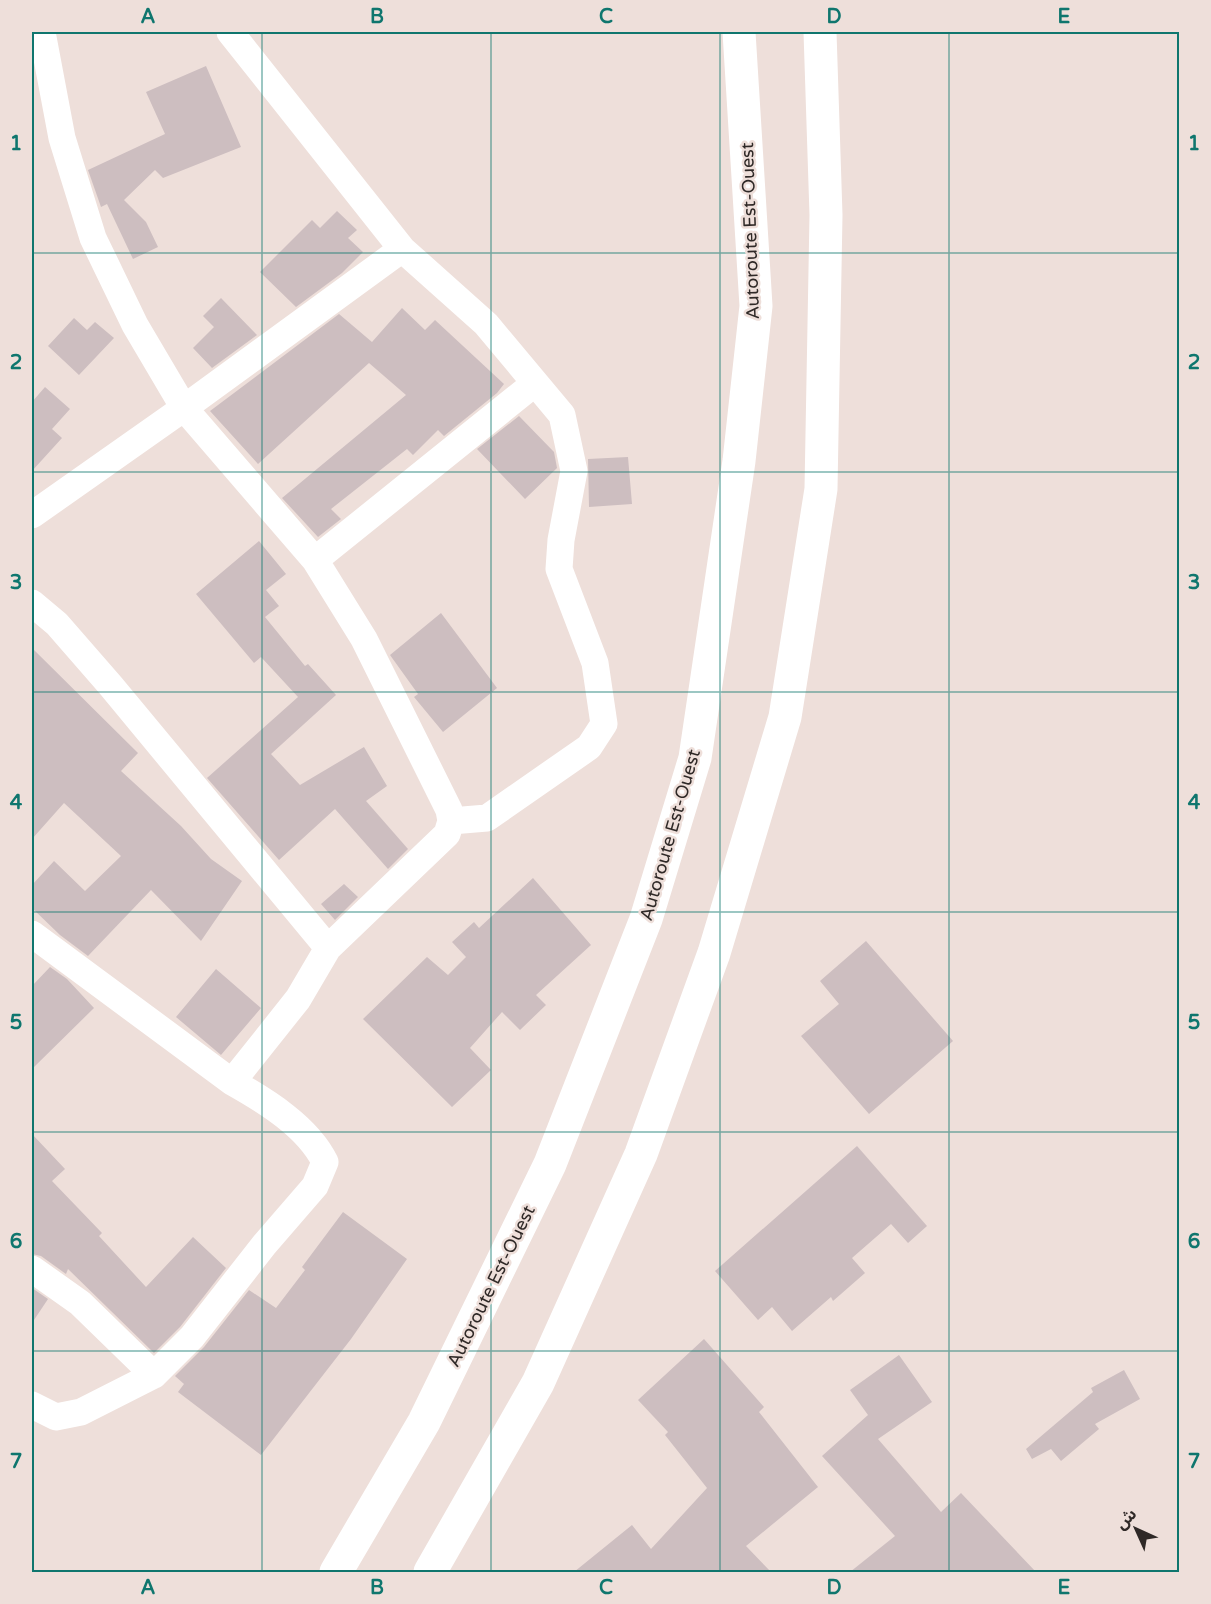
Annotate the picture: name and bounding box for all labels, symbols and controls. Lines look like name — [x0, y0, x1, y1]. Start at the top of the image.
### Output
text: A — [141, 5, 156, 29]
text: B — [370, 5, 384, 29]
text: C — [599, 5, 613, 29]
text: D — [826, 5, 842, 29]
text: E — [1058, 5, 1071, 29]
text: 1 — [10, 132, 22, 156]
text: 1 — [1188, 132, 1200, 156]
street label: Autoroute Est-Ouest — [736, 142, 764, 320]
text: 2 — [10, 351, 22, 375]
text: 2 — [1188, 351, 1200, 375]
text: 3 — [10, 571, 22, 595]
text: 3 — [1188, 571, 1200, 595]
street label: Autoroute Est-Ouest — [635, 747, 705, 923]
text: 4 — [10, 791, 23, 815]
text: 4 — [1188, 791, 1201, 815]
text: 5 — [10, 1011, 22, 1035]
text: 5 — [1188, 1011, 1200, 1035]
street label: Autoroute Est-Ouest — [442, 1201, 540, 1370]
text: 6 — [10, 1230, 22, 1254]
text: 6 — [1188, 1230, 1200, 1254]
text: 7 — [10, 1450, 22, 1474]
text: 7 — [1188, 1450, 1200, 1474]
north arrow — [1106, 1499, 1166, 1559]
text: ش — [1111, 1504, 1141, 1534]
text: A — [141, 1576, 156, 1600]
text: B — [370, 1576, 384, 1600]
text: C — [599, 1576, 613, 1600]
text: D — [826, 1576, 842, 1600]
text: E — [1058, 1576, 1071, 1600]

